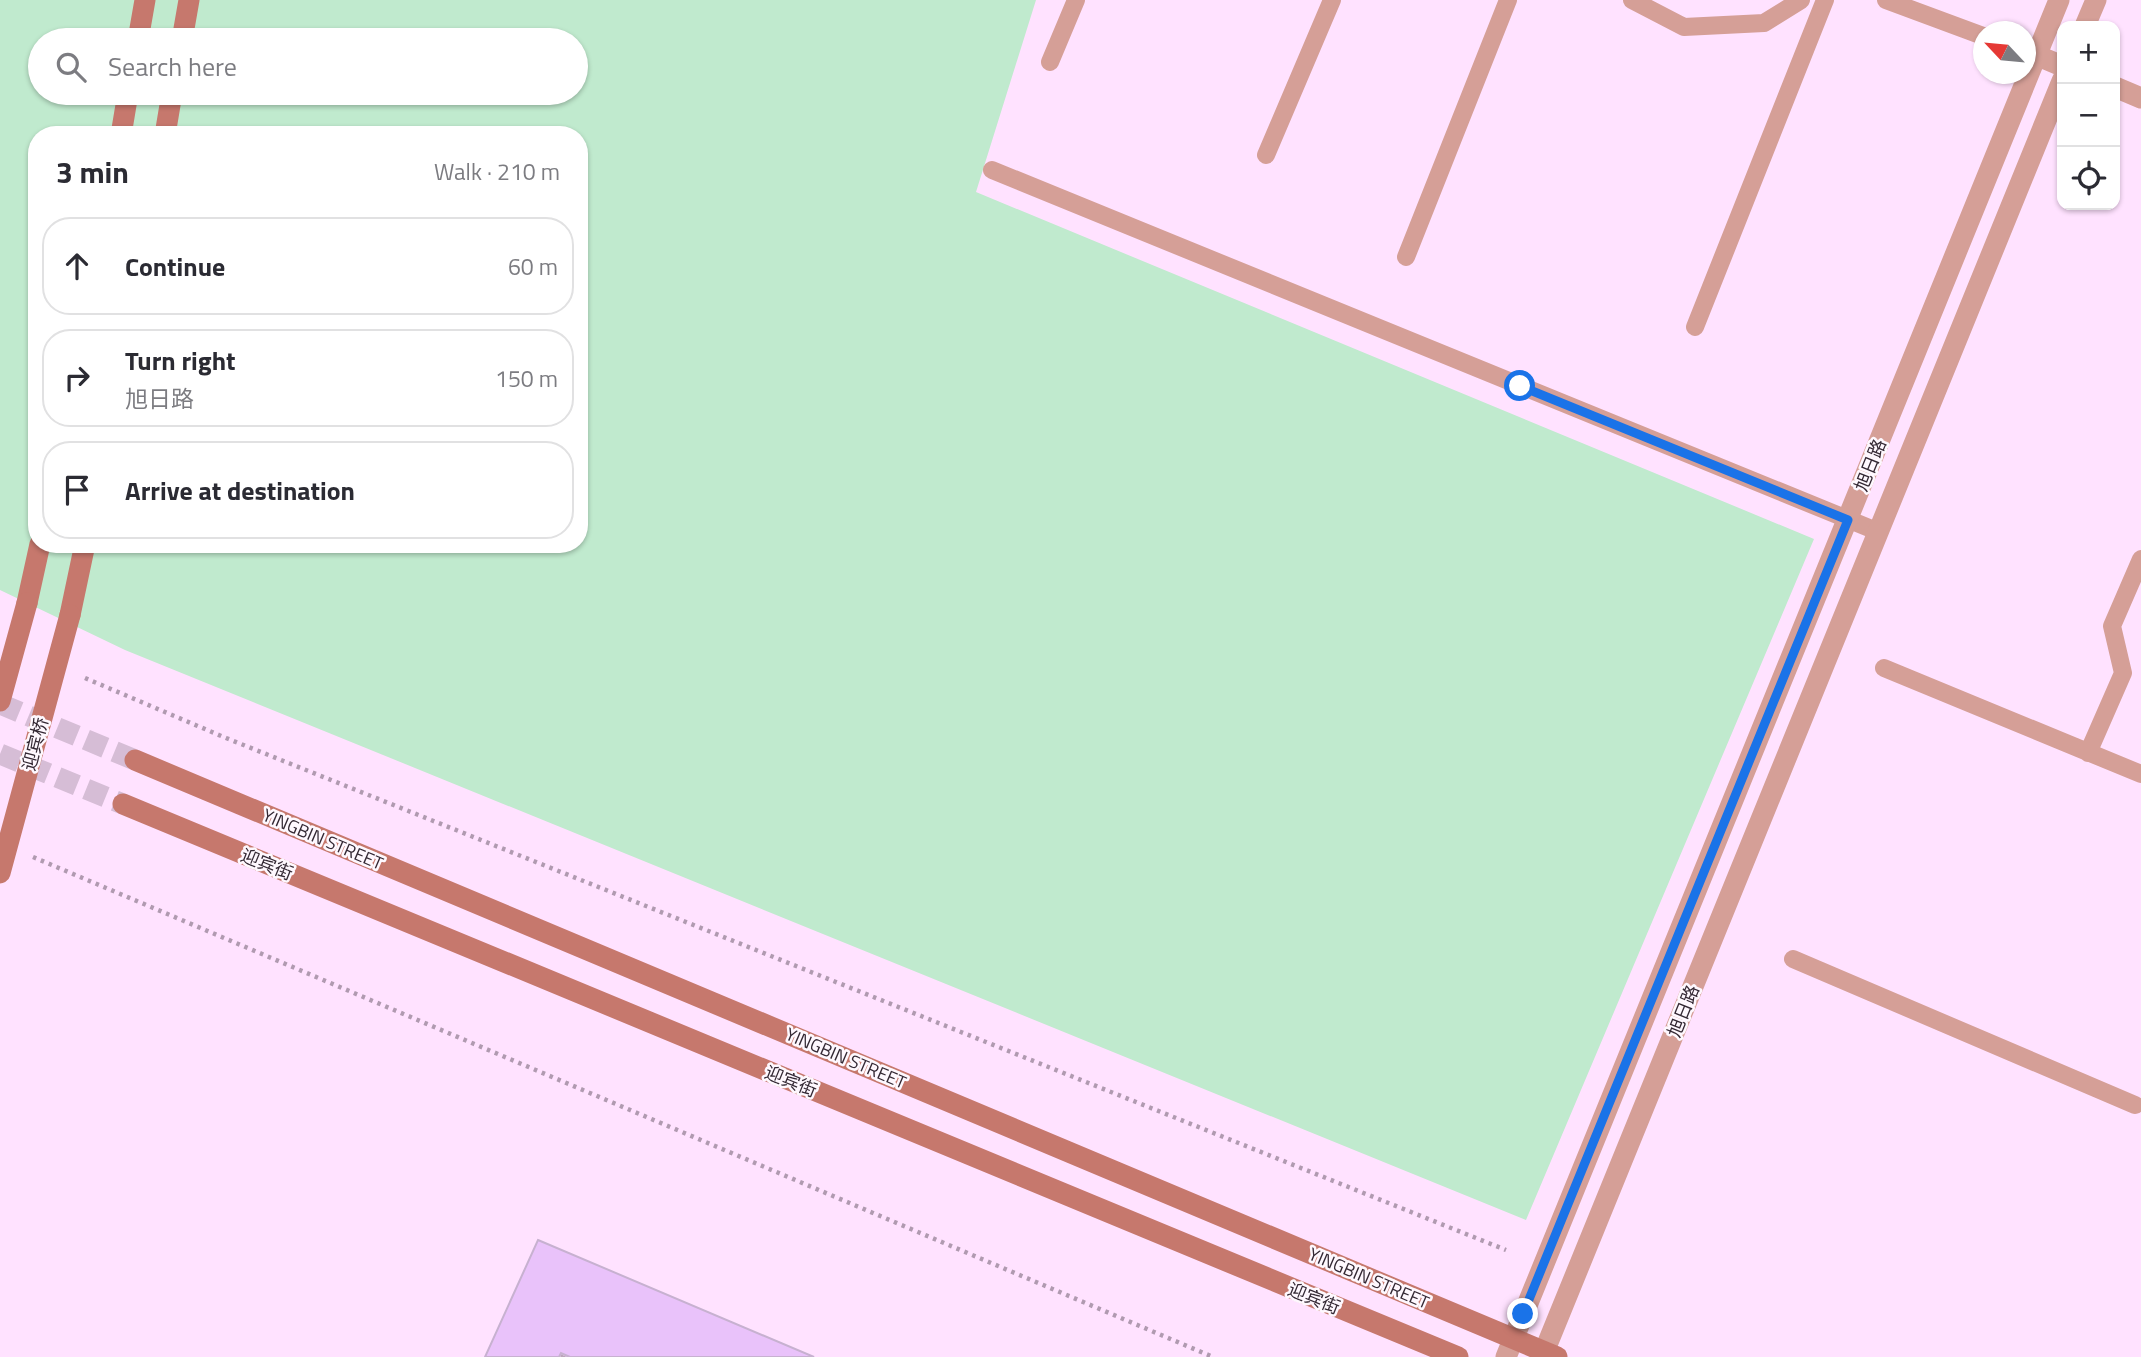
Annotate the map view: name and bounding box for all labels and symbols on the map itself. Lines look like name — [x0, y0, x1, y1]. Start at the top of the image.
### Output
north arrow — [1973, 21, 2036, 84]
route start — [1504, 370, 1535, 401]
street label: 旭日路 — [1847, 435, 1893, 495]
street label: 迎宾桥 — [15, 714, 55, 774]
street label: YINGBIN STREET — [258, 801, 388, 877]
street label: 迎宾街 — [237, 841, 297, 887]
street label: 旭日路 — [1660, 981, 1706, 1041]
street label: YINGBIN STREET — [781, 1020, 911, 1096]
street label: 迎宾街 — [761, 1058, 821, 1104]
street label: YINGBIN STREET — [1304, 1240, 1434, 1316]
street label: 迎宾街 — [1284, 1275, 1344, 1321]
route end — [1507, 1298, 1538, 1329]

